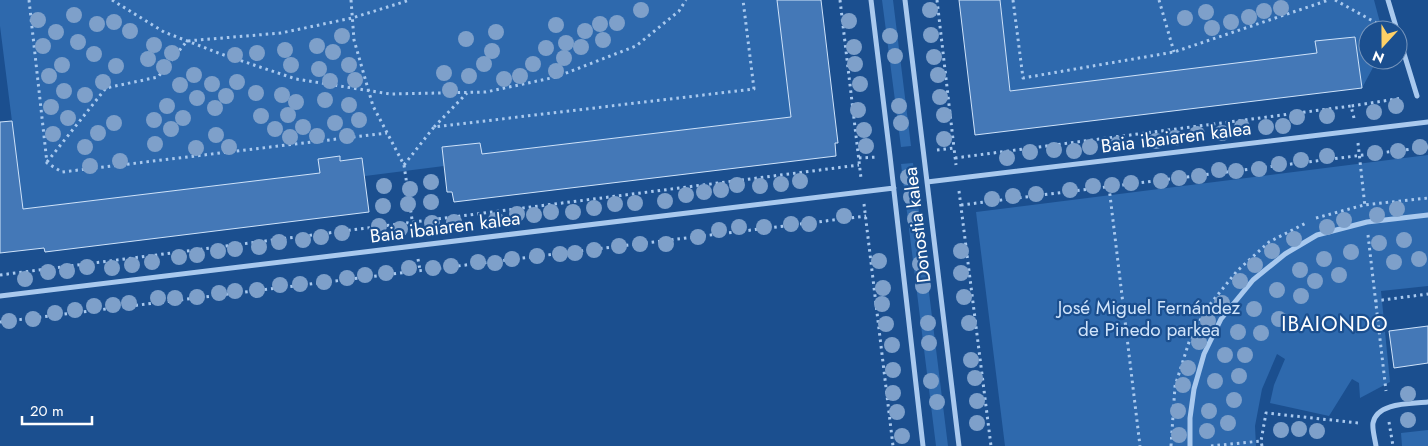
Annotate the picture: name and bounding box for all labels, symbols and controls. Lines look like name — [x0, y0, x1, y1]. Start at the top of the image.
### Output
north arrow — [1358, 20, 1408, 70]
text: N — [1370, 46, 1387, 68]
street label: Baia ibaiaren kalea — [1099, 114, 1253, 160]
street label: Donostia kalea — [897, 166, 937, 284]
street label: Baia ibaiaren kalea — [368, 204, 522, 250]
park label: José Miguel Fernández de Pinedo parkea — [1055, 294, 1241, 343]
district label: IBAIONDO — [1281, 309, 1389, 339]
scale bar — [22, 394, 92, 426]
text: 20 m — [30, 400, 64, 422]

